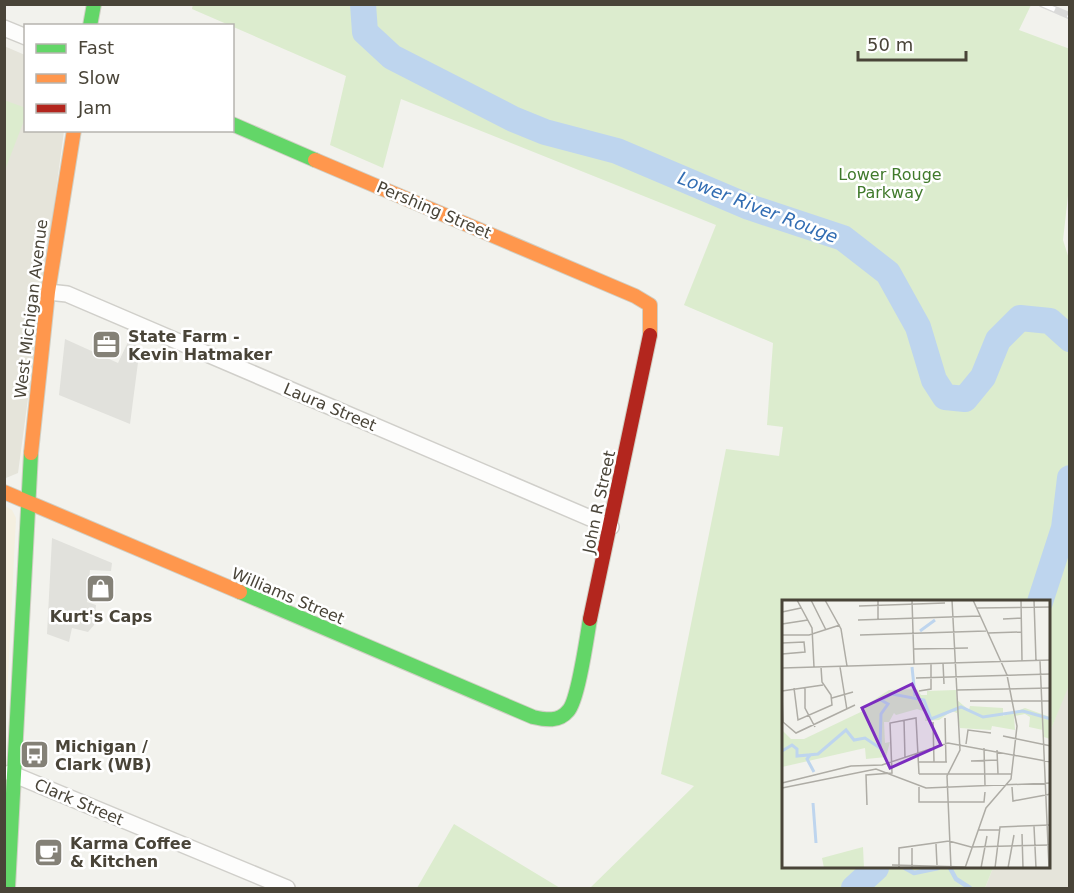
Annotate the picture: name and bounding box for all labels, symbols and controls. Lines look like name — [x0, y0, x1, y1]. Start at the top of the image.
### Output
legend — [24, 24, 234, 132]
scale bar — [858, 24, 966, 62]
text: 50 m — [867, 34, 913, 55]
text: Fast — [78, 37, 114, 58]
text: Slow — [78, 67, 120, 88]
text: Jam — [77, 97, 112, 118]
park label: Lower Rouge Parkway — [838, 165, 942, 202]
water label: Lower River Rouge — [675, 167, 841, 247]
street label: Pershing Street — [374, 177, 494, 243]
street label: West Michigan Avenue — [11, 218, 51, 400]
place label: State Farm - Kevin Hatmaker — [128, 327, 272, 364]
office icon: State Farm - Kevin Hatmaker — [91, 329, 123, 361]
street label: Laura Street — [281, 379, 379, 435]
street label: John R Street — [579, 449, 619, 556]
street label: Williams Street — [229, 564, 347, 628]
shop icon: Kurt's Caps — [85, 572, 117, 604]
inset map — [782, 600, 1050, 869]
place label: Kurt's Caps — [50, 607, 152, 626]
place label: Michigan / Clark (WB) — [55, 737, 152, 774]
bus stop icon: Michigan / Clark (WB) — [18, 739, 50, 771]
street label: Clark Street — [32, 775, 126, 829]
place label: Karma Coffee & Kitchen — [70, 834, 192, 871]
cafe icon: Karma Coffee & Kitchen — [33, 836, 65, 868]

